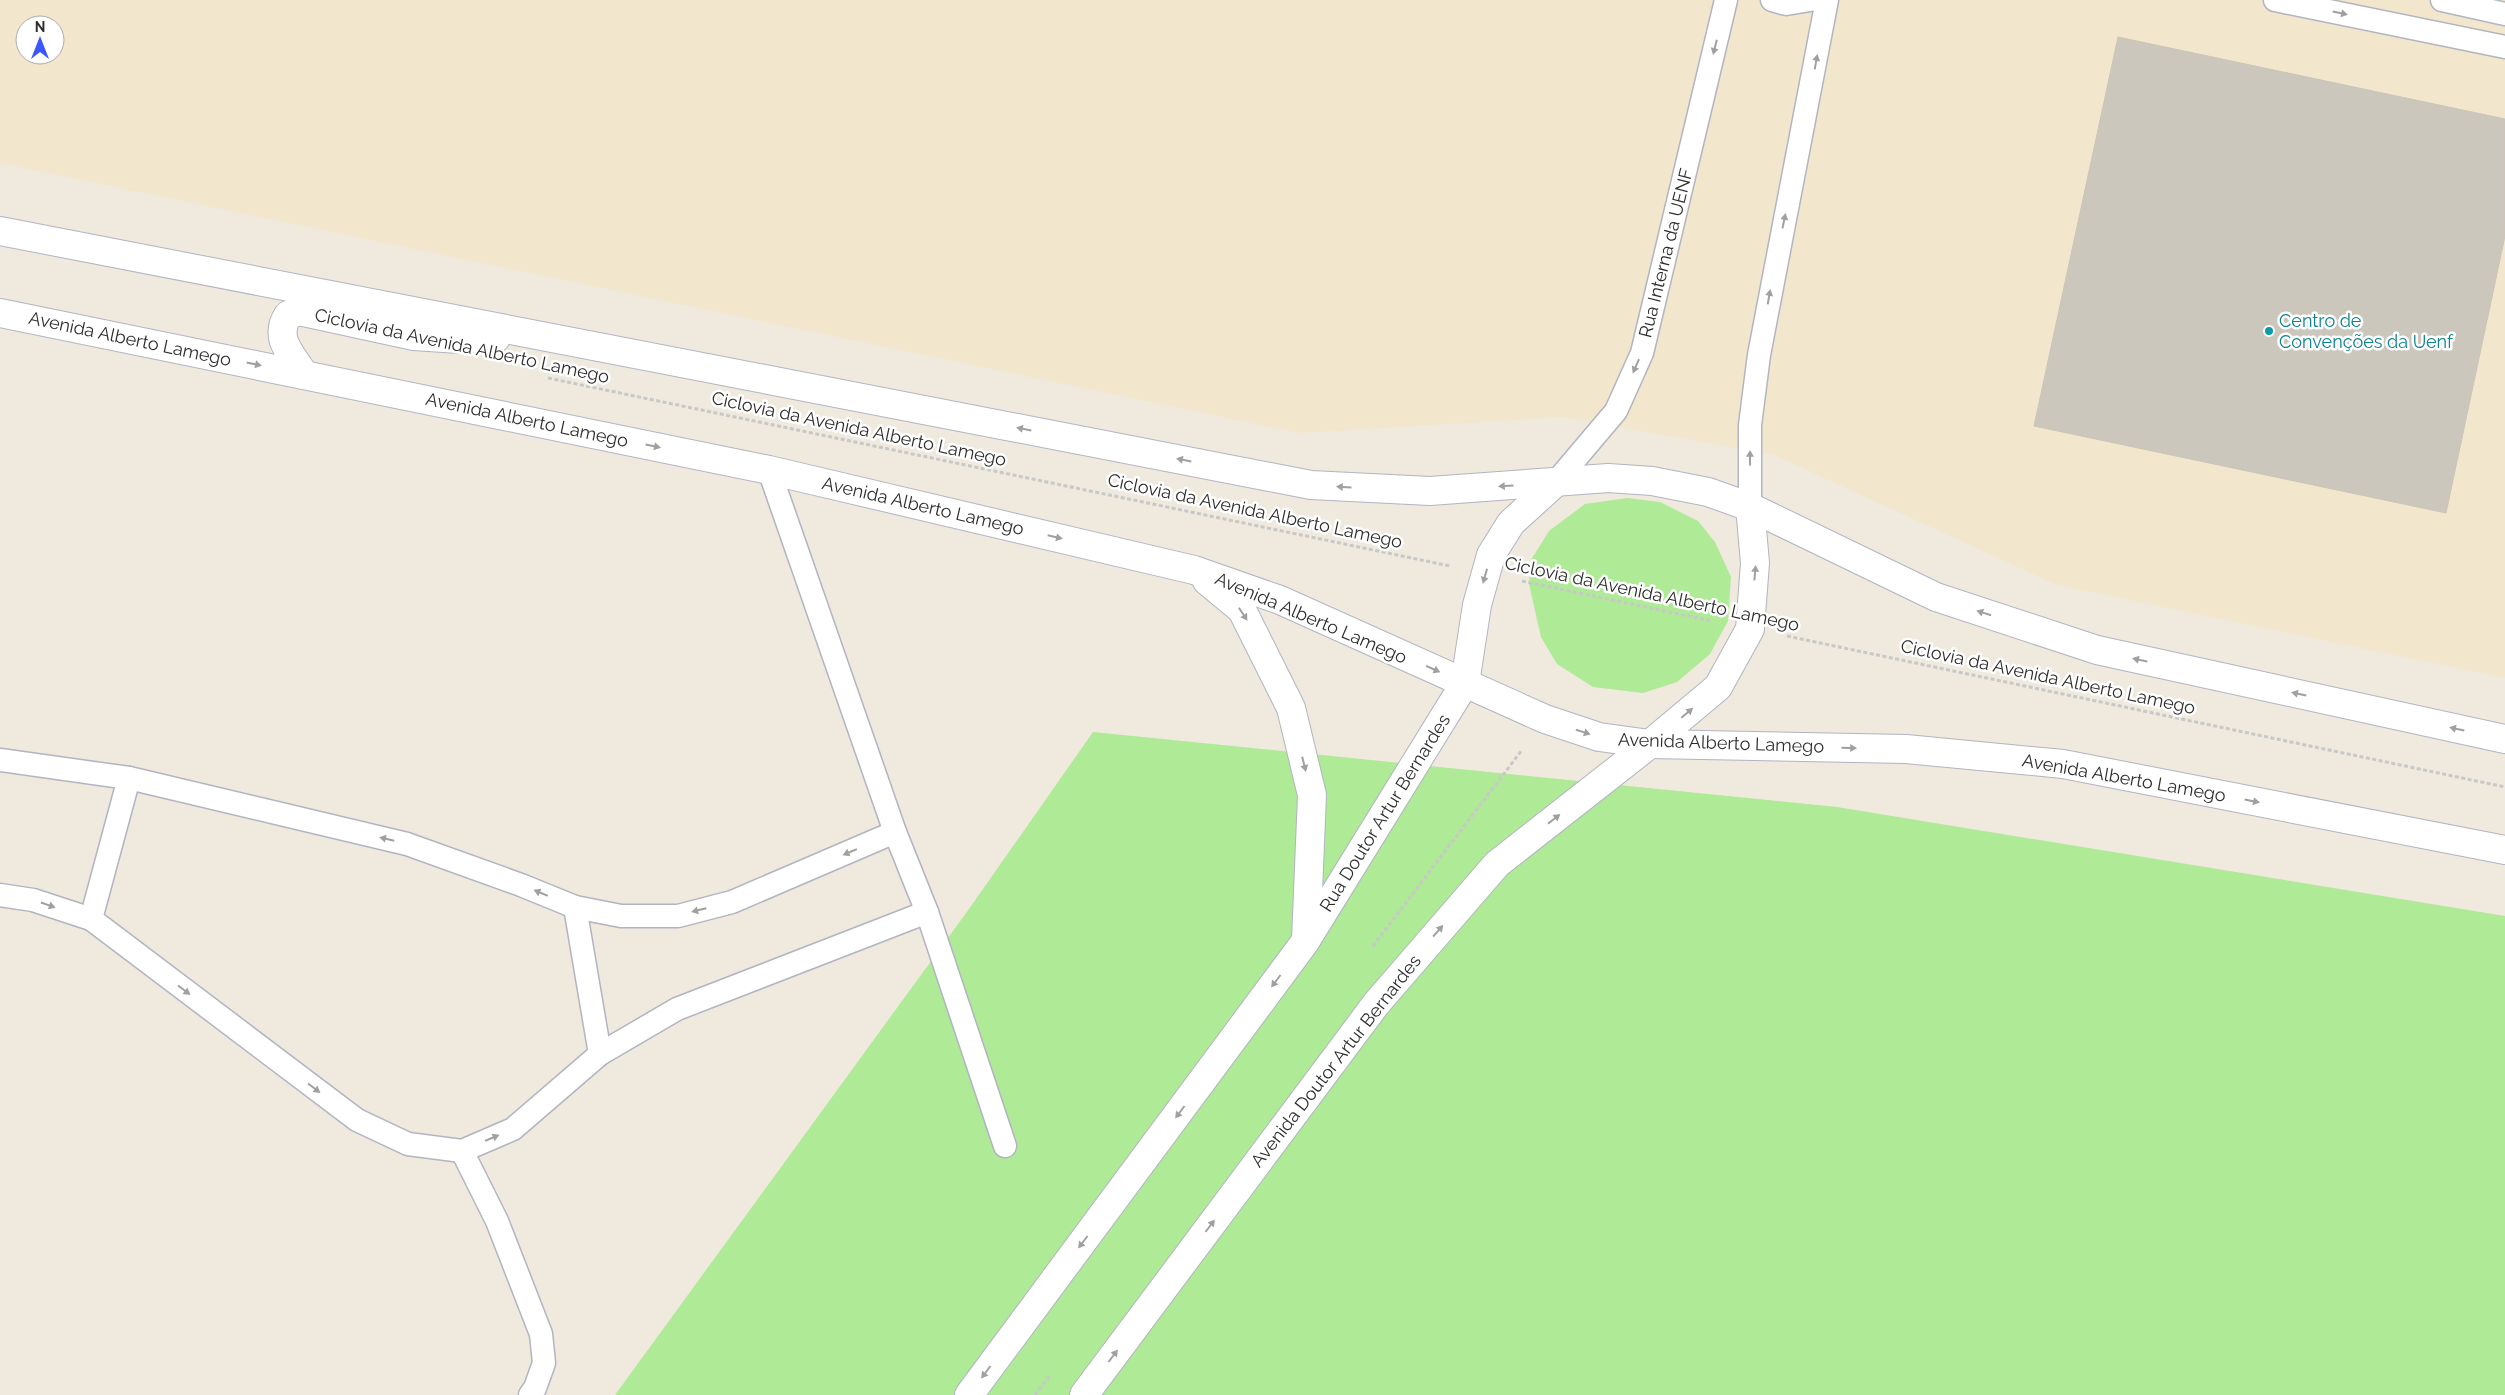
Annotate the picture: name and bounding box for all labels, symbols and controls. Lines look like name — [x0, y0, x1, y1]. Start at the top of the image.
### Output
one-way arrow — [2333, 10, 2349, 18]
north arrow — [15, 15, 65, 65]
text: N — [35, 19, 45, 35]
one-way arrow — [1711, 40, 1719, 55]
one-way arrow — [1812, 53, 1820, 69]
street label: Rua Interna da UENF — [1634, 166, 1697, 340]
one-way arrow — [1780, 214, 1788, 229]
one-way arrow — [1766, 289, 1774, 305]
street label: Ciclovia da Avenida Alberto Lamego — [313, 304, 612, 387]
street label: Avenida Alberto Lamego — [27, 307, 233, 370]
place label: Centro de Convenções da Uenf — [2279, 310, 2454, 352]
marker: Centro de Convenções da Uenf — [2263, 325, 2275, 337]
one-way arrow — [1631, 359, 1639, 373]
one-way arrow — [246, 361, 262, 369]
street label: Ciclovia da Avenida Alberto Lamego — [710, 387, 1009, 470]
street label: Avenida Alberto Lamego — [424, 388, 630, 451]
one-way arrow — [1016, 425, 1032, 433]
one-way arrow — [645, 442, 660, 450]
one-way arrow — [1746, 450, 1754, 466]
one-way arrow — [1175, 456, 1191, 464]
street label: Ciclovia da Avenida Alberto Lamego — [1106, 469, 1405, 552]
street label: Avenida Alberto Lamego — [820, 472, 1026, 539]
one-way arrow — [1336, 482, 1352, 490]
one-way arrow — [1498, 482, 1514, 490]
one-way arrow — [1047, 533, 1062, 541]
street label: Ciclovia da Avenida Alberto Lamego — [1503, 552, 1802, 635]
one-way arrow — [1751, 565, 1759, 581]
street label: Avenida Alberto Lamego — [1212, 568, 1411, 668]
one-way arrow — [1481, 568, 1489, 583]
one-way arrow — [1238, 608, 1247, 621]
one-way arrow — [1977, 609, 1992, 616]
street label: Ciclovia da Avenida Alberto Lamego — [1899, 635, 2198, 718]
one-way arrow — [2132, 656, 2147, 664]
one-way arrow — [1426, 665, 1440, 673]
one-way arrow — [2290, 690, 2306, 698]
one-way arrow — [1680, 707, 1693, 718]
street label: Rua Doutor Artur Bernardes — [1315, 710, 1454, 915]
one-way arrow — [2450, 725, 2465, 733]
one-way arrow — [1576, 728, 1591, 736]
street label: Avenida Alberto Lamego — [1618, 728, 1825, 757]
one-way arrow — [1841, 744, 1857, 752]
street label: Avenida Alberto Lamego — [2021, 749, 2228, 806]
one-way arrow — [1300, 756, 1308, 771]
one-way arrow — [2245, 797, 2261, 805]
one-way arrow — [1547, 813, 1560, 824]
one-way arrow — [380, 835, 395, 843]
one-way arrow — [843, 848, 857, 856]
one-way arrow — [533, 889, 548, 897]
one-way arrow — [40, 902, 55, 909]
one-way arrow — [691, 907, 706, 915]
one-way arrow — [1433, 925, 1444, 938]
street label: Avenida Doutor Artur Bernardes — [1246, 950, 1425, 1171]
one-way arrow — [1271, 974, 1282, 987]
one-way arrow — [177, 985, 191, 995]
one-way arrow — [307, 1083, 321, 1093]
one-way arrow — [1174, 1105, 1185, 1118]
one-way arrow — [485, 1133, 499, 1141]
one-way arrow — [1205, 1220, 1216, 1233]
one-way arrow — [1077, 1235, 1088, 1248]
one-way arrow — [1108, 1349, 1118, 1363]
one-way arrow — [981, 1365, 991, 1379]

